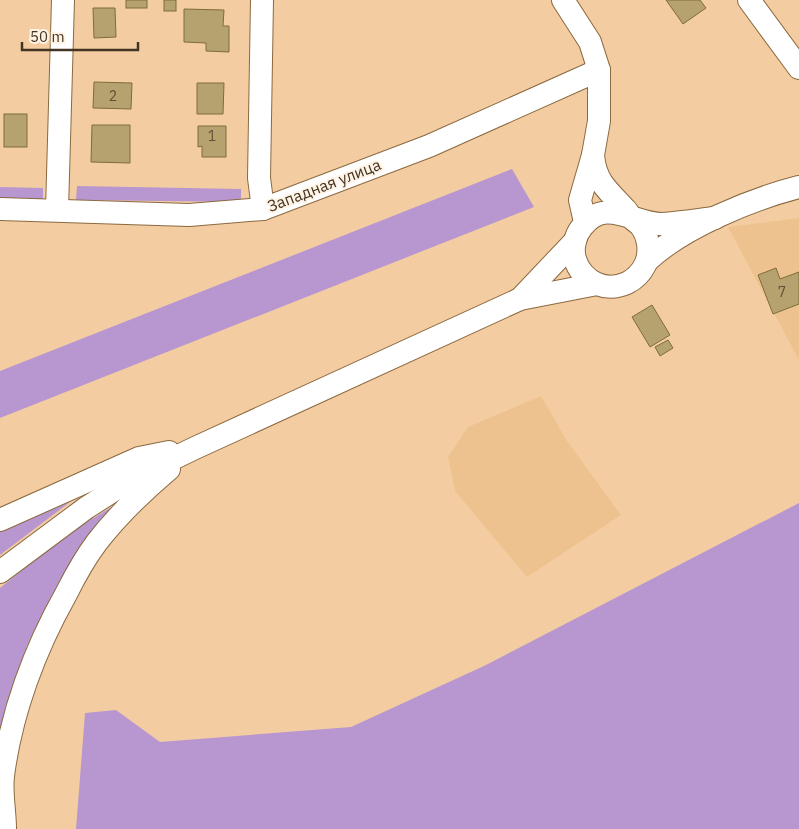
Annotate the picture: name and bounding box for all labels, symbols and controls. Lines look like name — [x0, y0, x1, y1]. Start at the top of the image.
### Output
scale bar — [22, 20, 139, 52]
text: 50 m — [30, 27, 65, 46]
house number: 2 — [109, 87, 117, 105]
house number: 1 — [208, 127, 216, 145]
street label: Западная улица — [264, 154, 384, 216]
house number: 7 — [778, 283, 786, 301]

